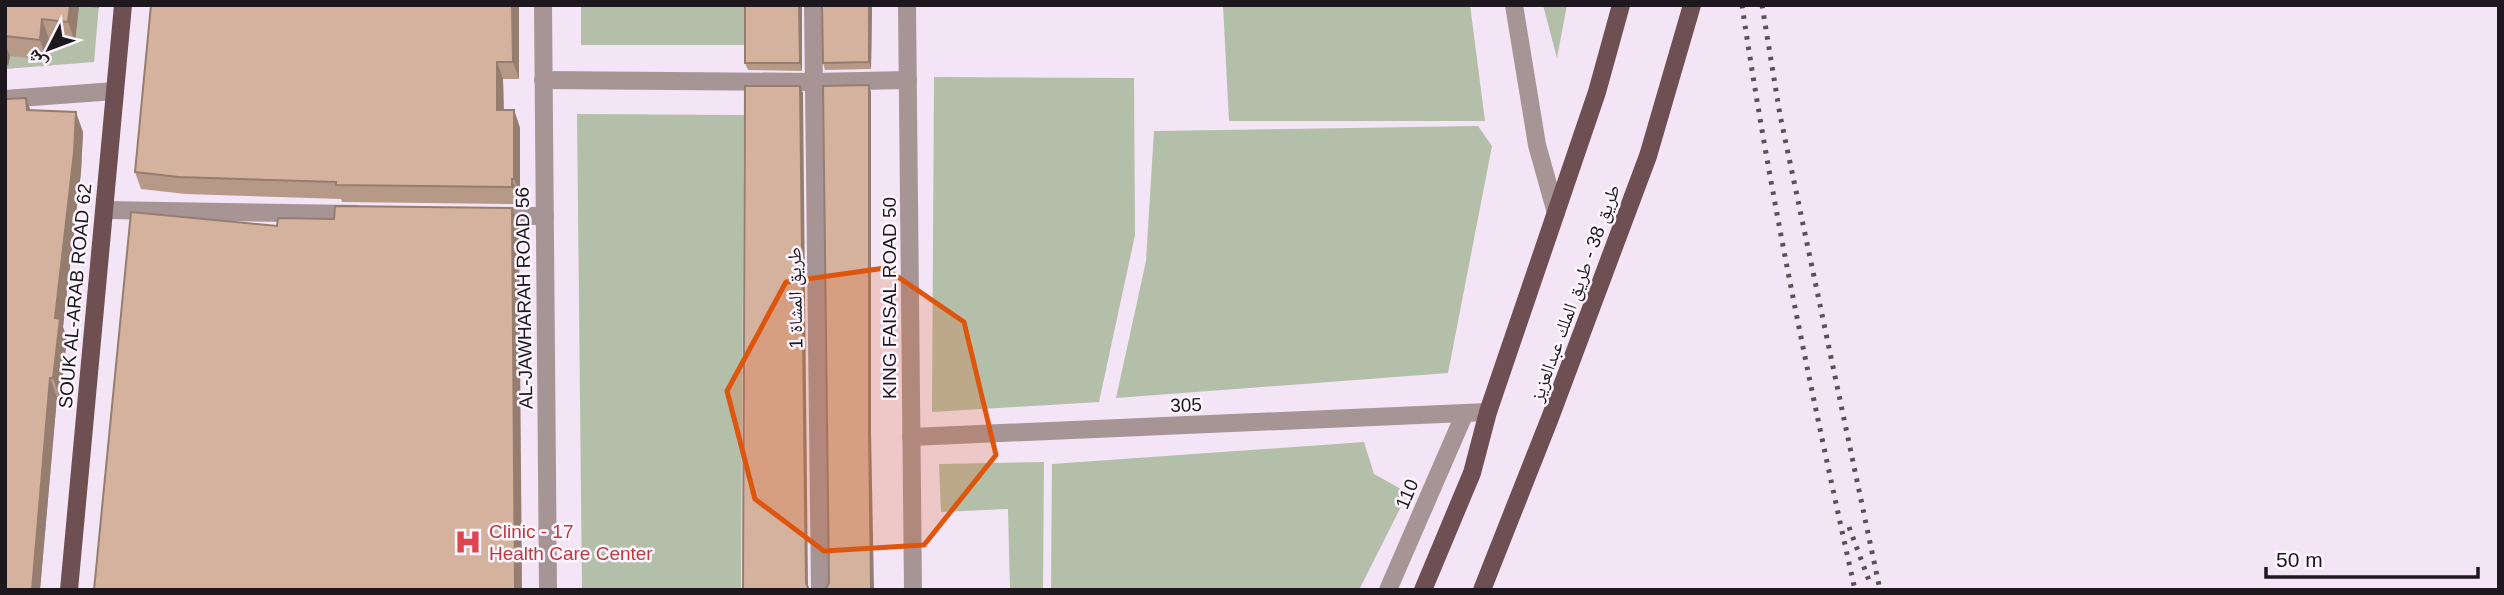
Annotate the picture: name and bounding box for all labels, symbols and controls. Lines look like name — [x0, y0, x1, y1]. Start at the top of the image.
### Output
north arrow — [14, 14, 84, 84]
text: ش — [22, 45, 52, 75]
street label: طريق 38 - طريق الملك عبدالعزيز — [1526, 182, 1625, 406]
street label: SOUK AL-ARAB ROAD 62 — [55, 183, 95, 409]
street label: AL-JAWHARAH ROAD 56 — [512, 187, 536, 409]
street label: KING FAISAL ROAD 50 — [879, 197, 900, 399]
street label: طريق المشاة 1 — [784, 247, 807, 349]
street label: 305 — [1170, 394, 1202, 416]
street label: 110 — [1391, 476, 1423, 512]
place label: Clinic - 17 Health Care Center — [489, 521, 653, 564]
hospital icon: Clinic - 17 Health Care Center — [453, 527, 483, 557]
scale bar — [2266, 536, 2478, 580]
text: 50 m — [2276, 548, 2323, 571]

